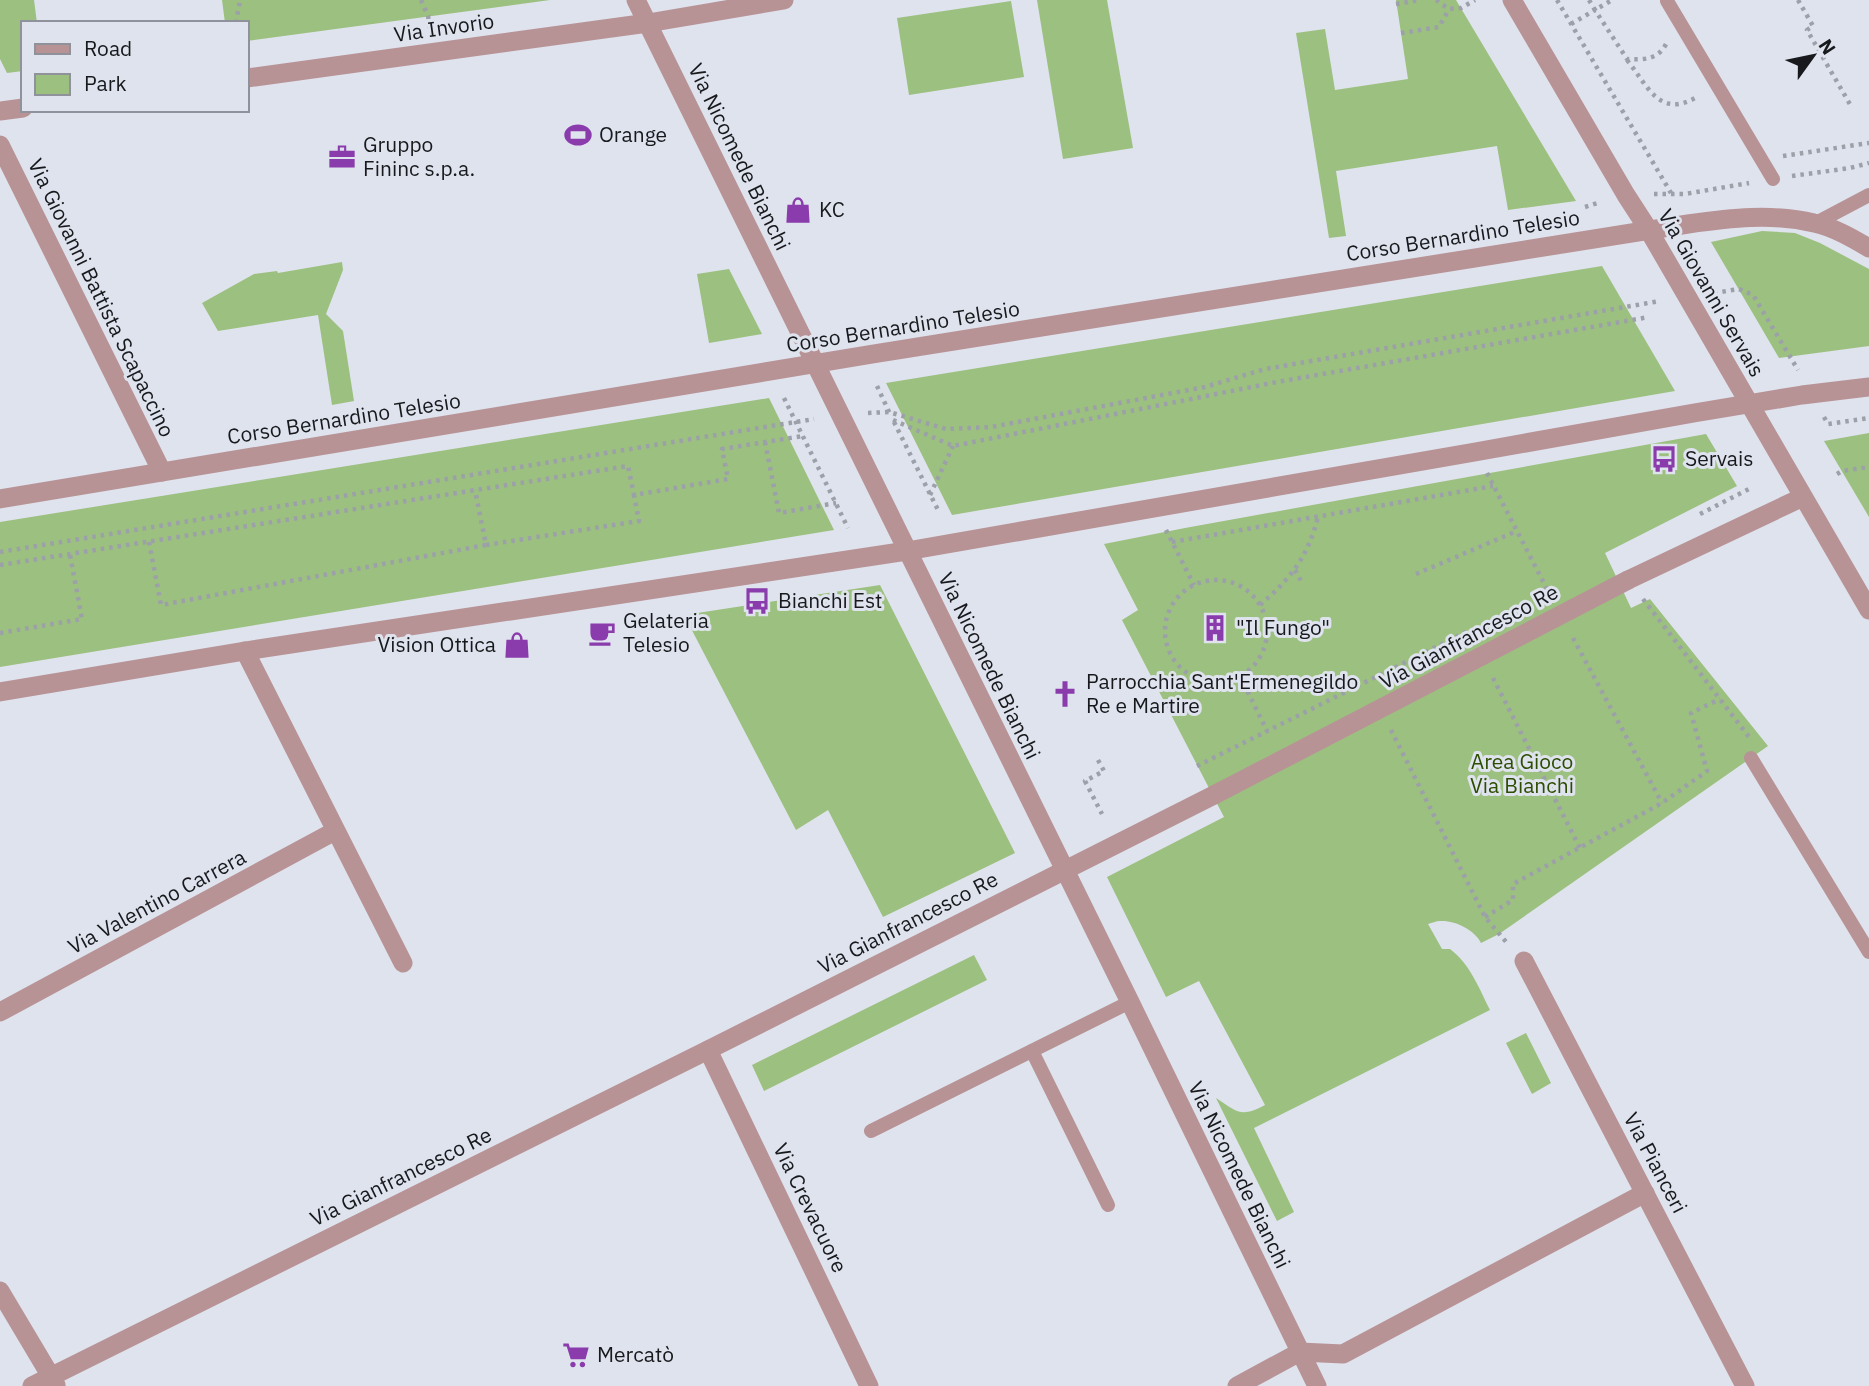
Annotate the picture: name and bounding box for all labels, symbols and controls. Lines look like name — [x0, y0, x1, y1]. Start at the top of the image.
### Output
street label: Via Invorio — [392, 6, 496, 48]
legend — [21, 21, 248, 112]
north arrow — [1778, 21, 1848, 91]
text: Road — [84, 34, 132, 62]
text: N — [1813, 34, 1841, 59]
street label: Via Nicomede Bianchi — [682, 58, 797, 255]
text: Park — [84, 69, 127, 97]
sports icon: Orange — [563, 120, 593, 150]
place label: Orange — [599, 120, 667, 148]
place label: Gruppo Fininc s.p.a. — [363, 130, 475, 182]
office icon: Gruppo Fininc s.p.a. — [327, 142, 357, 172]
street label: Via Giovanni Battista Scapaccino — [22, 154, 182, 442]
shop icon: KC — [783, 195, 813, 225]
place label: KC — [819, 195, 845, 223]
street label: Corso Bernardino Telesio — [1344, 203, 1582, 267]
street label: Via Giovanni Servais — [1652, 203, 1771, 382]
street label: Corso Bernardino Telesio — [784, 294, 1022, 358]
street label: Corso Bernardino Telesio — [225, 386, 463, 450]
bus stop icon: Servais — [1649, 444, 1679, 474]
place label: Servais — [1685, 444, 1753, 472]
street label: Via Nicomede Bianchi — [932, 567, 1047, 764]
street label: Via Gianfrancesco Re — [1374, 577, 1563, 695]
bus stop icon: Bianchi Est — [742, 586, 772, 616]
place label: Bianchi Est — [778, 586, 883, 614]
place label: Gelateria Telesio — [623, 606, 709, 658]
building icon: "Il Fungo" — [1200, 613, 1230, 643]
place label: "Il Fungo" — [1236, 613, 1330, 641]
cafe icon: Gelateria Telesio — [587, 618, 617, 648]
place label: Vision Ottica — [377, 630, 496, 658]
shop icon: Vision Ottica — [502, 630, 532, 660]
place label: Parrocchia Sant'Ermenegildo Re e Martire — [1086, 667, 1358, 719]
church icon: Parrocchia Sant'Ermenegildo Re e Martire — [1050, 679, 1080, 709]
park label: Area Gioco Via Bianchi — [1470, 747, 1574, 799]
street label: Via Valentino Carrera — [63, 842, 250, 960]
street label: Via Gianfrancesco Re — [813, 865, 1002, 980]
street label: Via Nicomede Bianchi — [1182, 1076, 1297, 1273]
street label: Via Pianceri — [1618, 1107, 1694, 1218]
street label: Via Gianfrancesco Re — [305, 1120, 496, 1232]
street label: Via Crevacuore — [767, 1138, 854, 1277]
supermarket icon: Mercatò — [561, 1340, 591, 1370]
place label: Mercatò — [597, 1340, 674, 1368]

